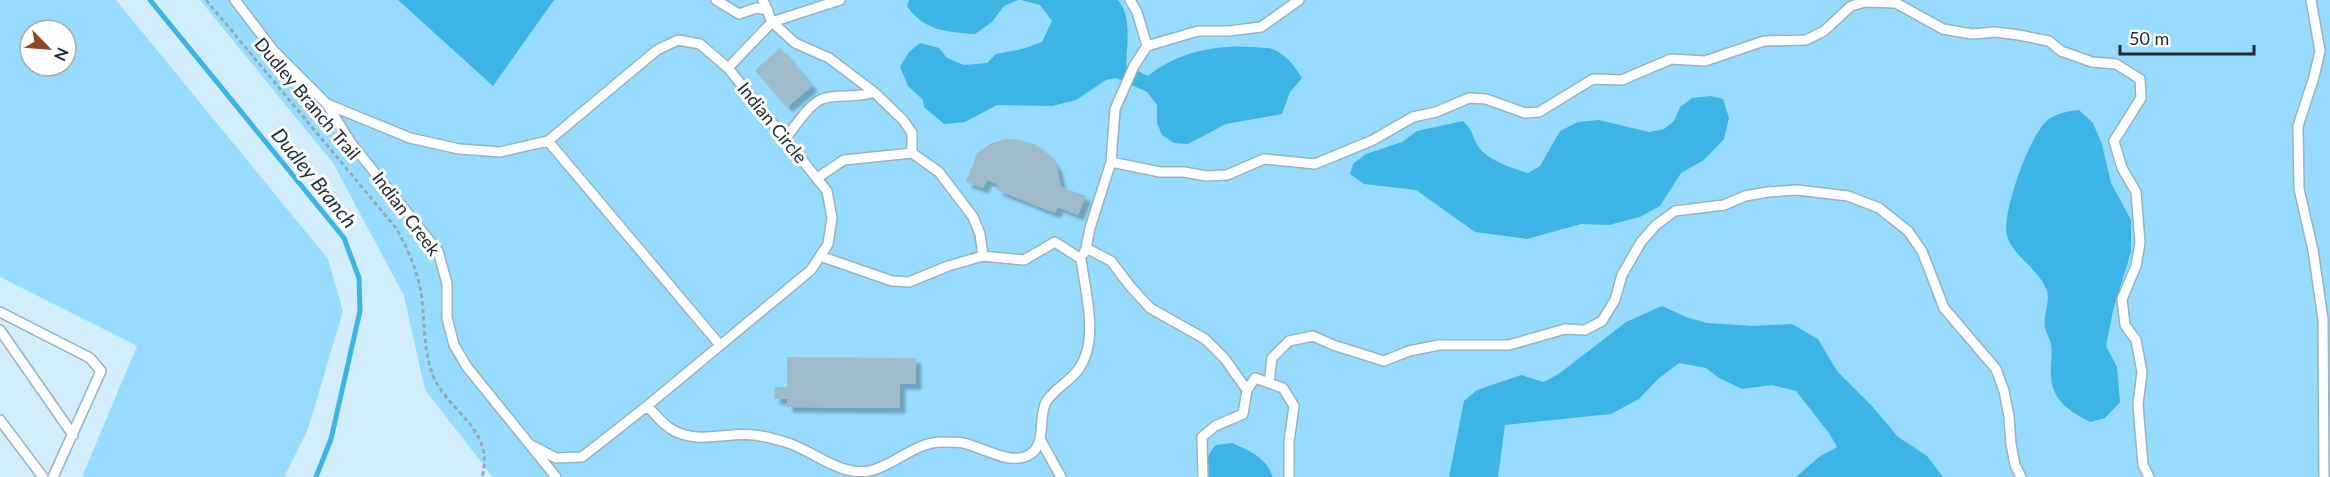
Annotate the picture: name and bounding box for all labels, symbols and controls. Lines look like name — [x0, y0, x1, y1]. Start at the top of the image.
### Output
north arrow — [18, 18, 78, 78]
scale bar — [2120, 18, 2254, 56]
text: 50 m — [2129, 27, 2169, 49]
street label: Dudley Branch Trail — [250, 33, 365, 164]
text: N — [51, 45, 73, 64]
street label: Indian Circle — [733, 77, 812, 167]
water label: Dudley Branch — [267, 123, 362, 232]
street label: Indian Creek — [368, 167, 446, 260]

